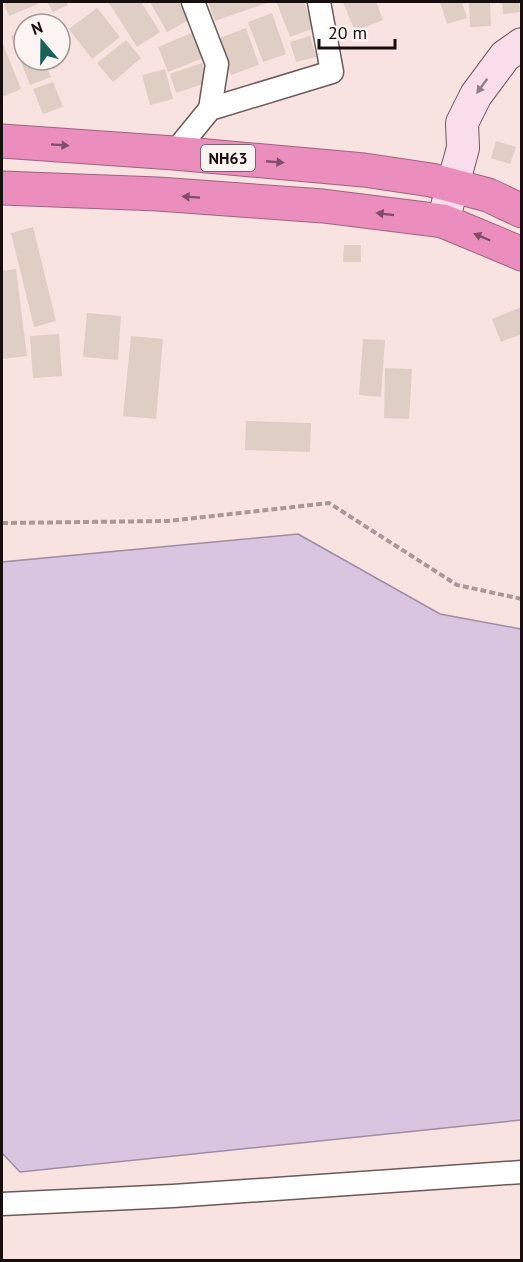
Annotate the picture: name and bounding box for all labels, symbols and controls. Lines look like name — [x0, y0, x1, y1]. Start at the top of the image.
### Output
north arrow — [12, 12, 72, 72]
scale bar — [319, 12, 396, 50]
text: N — [29, 17, 45, 39]
text: 20 m — [328, 21, 367, 44]
one-way arrow — [477, 79, 489, 94]
one-way arrow — [50, 140, 69, 150]
road number: NH63 — [201, 145, 255, 171]
one-way arrow — [266, 157, 285, 167]
one-way arrow — [182, 192, 201, 201]
one-way arrow — [376, 209, 395, 218]
one-way arrow — [473, 232, 491, 242]

